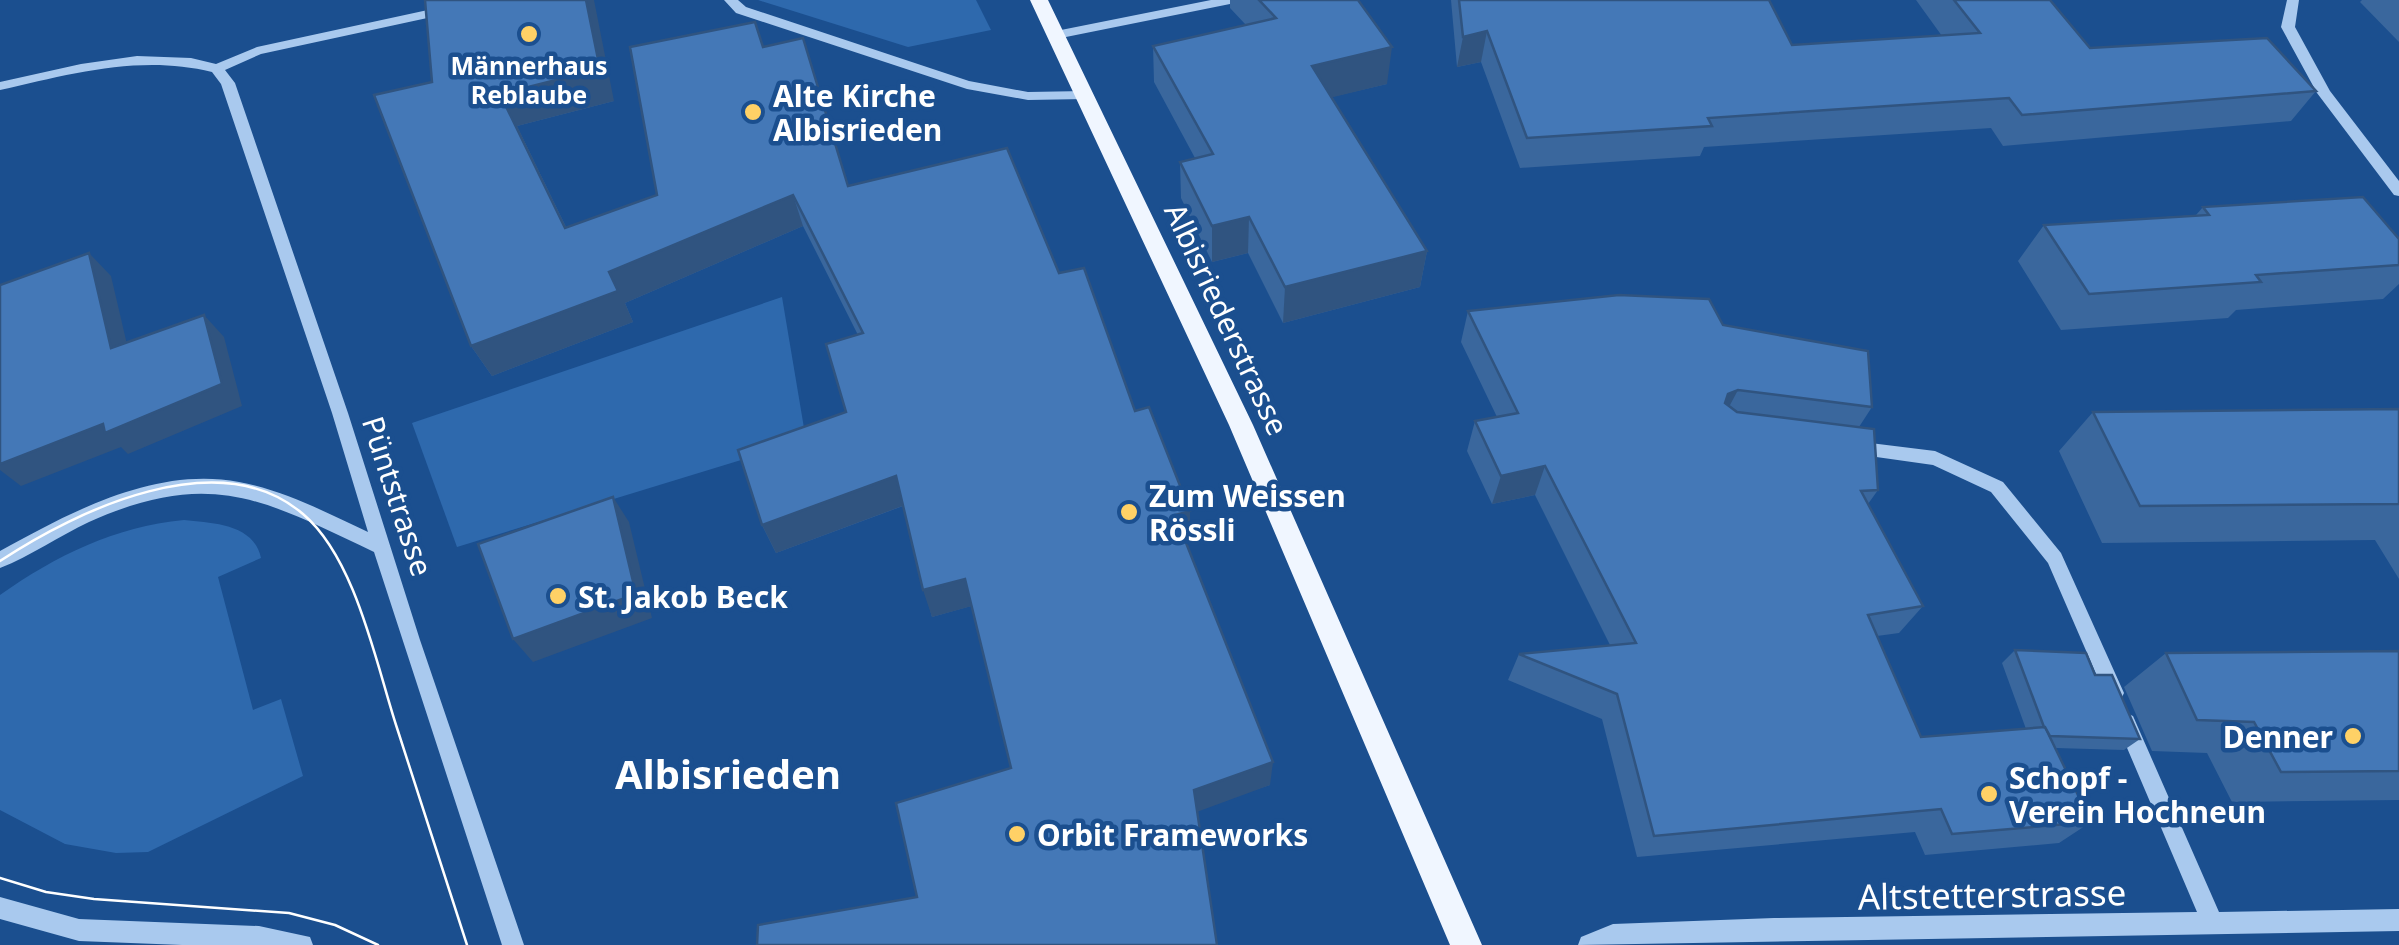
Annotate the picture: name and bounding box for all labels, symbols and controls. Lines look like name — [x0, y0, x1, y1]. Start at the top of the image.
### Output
marker: Männerhaus Reblaube — [518, 23, 540, 45]
place label: Männerhaus Reblaube — [450, 48, 608, 111]
place label: Alte Kirche Albisrieden — [773, 75, 942, 150]
marker: Alte Kirche Albisrieden — [742, 101, 764, 123]
street label: Albisriederstrasse — [1155, 196, 1299, 442]
street label: Püntstrasse — [353, 411, 443, 581]
place label: Zum Weissen Rössli — [1149, 475, 1346, 550]
marker: Zum Weissen Rössli — [1118, 501, 1140, 523]
place label: St. Jakob Beck — [578, 576, 788, 617]
marker: St. Jakob Beck — [547, 585, 569, 607]
place label: Denner — [2223, 716, 2334, 757]
marker: Denner — [2342, 725, 2364, 747]
district label: Albisrieden — [615, 746, 841, 801]
place label: Schopf - Verein Hochneun — [2009, 757, 2266, 832]
marker: Schopf - Verein Hochneun — [1978, 783, 2000, 805]
place label: Orbit Frameworks — [1037, 814, 1308, 855]
marker: Orbit Frameworks — [1006, 823, 1028, 845]
street label: Altstetterstrasse — [1857, 868, 2127, 920]

